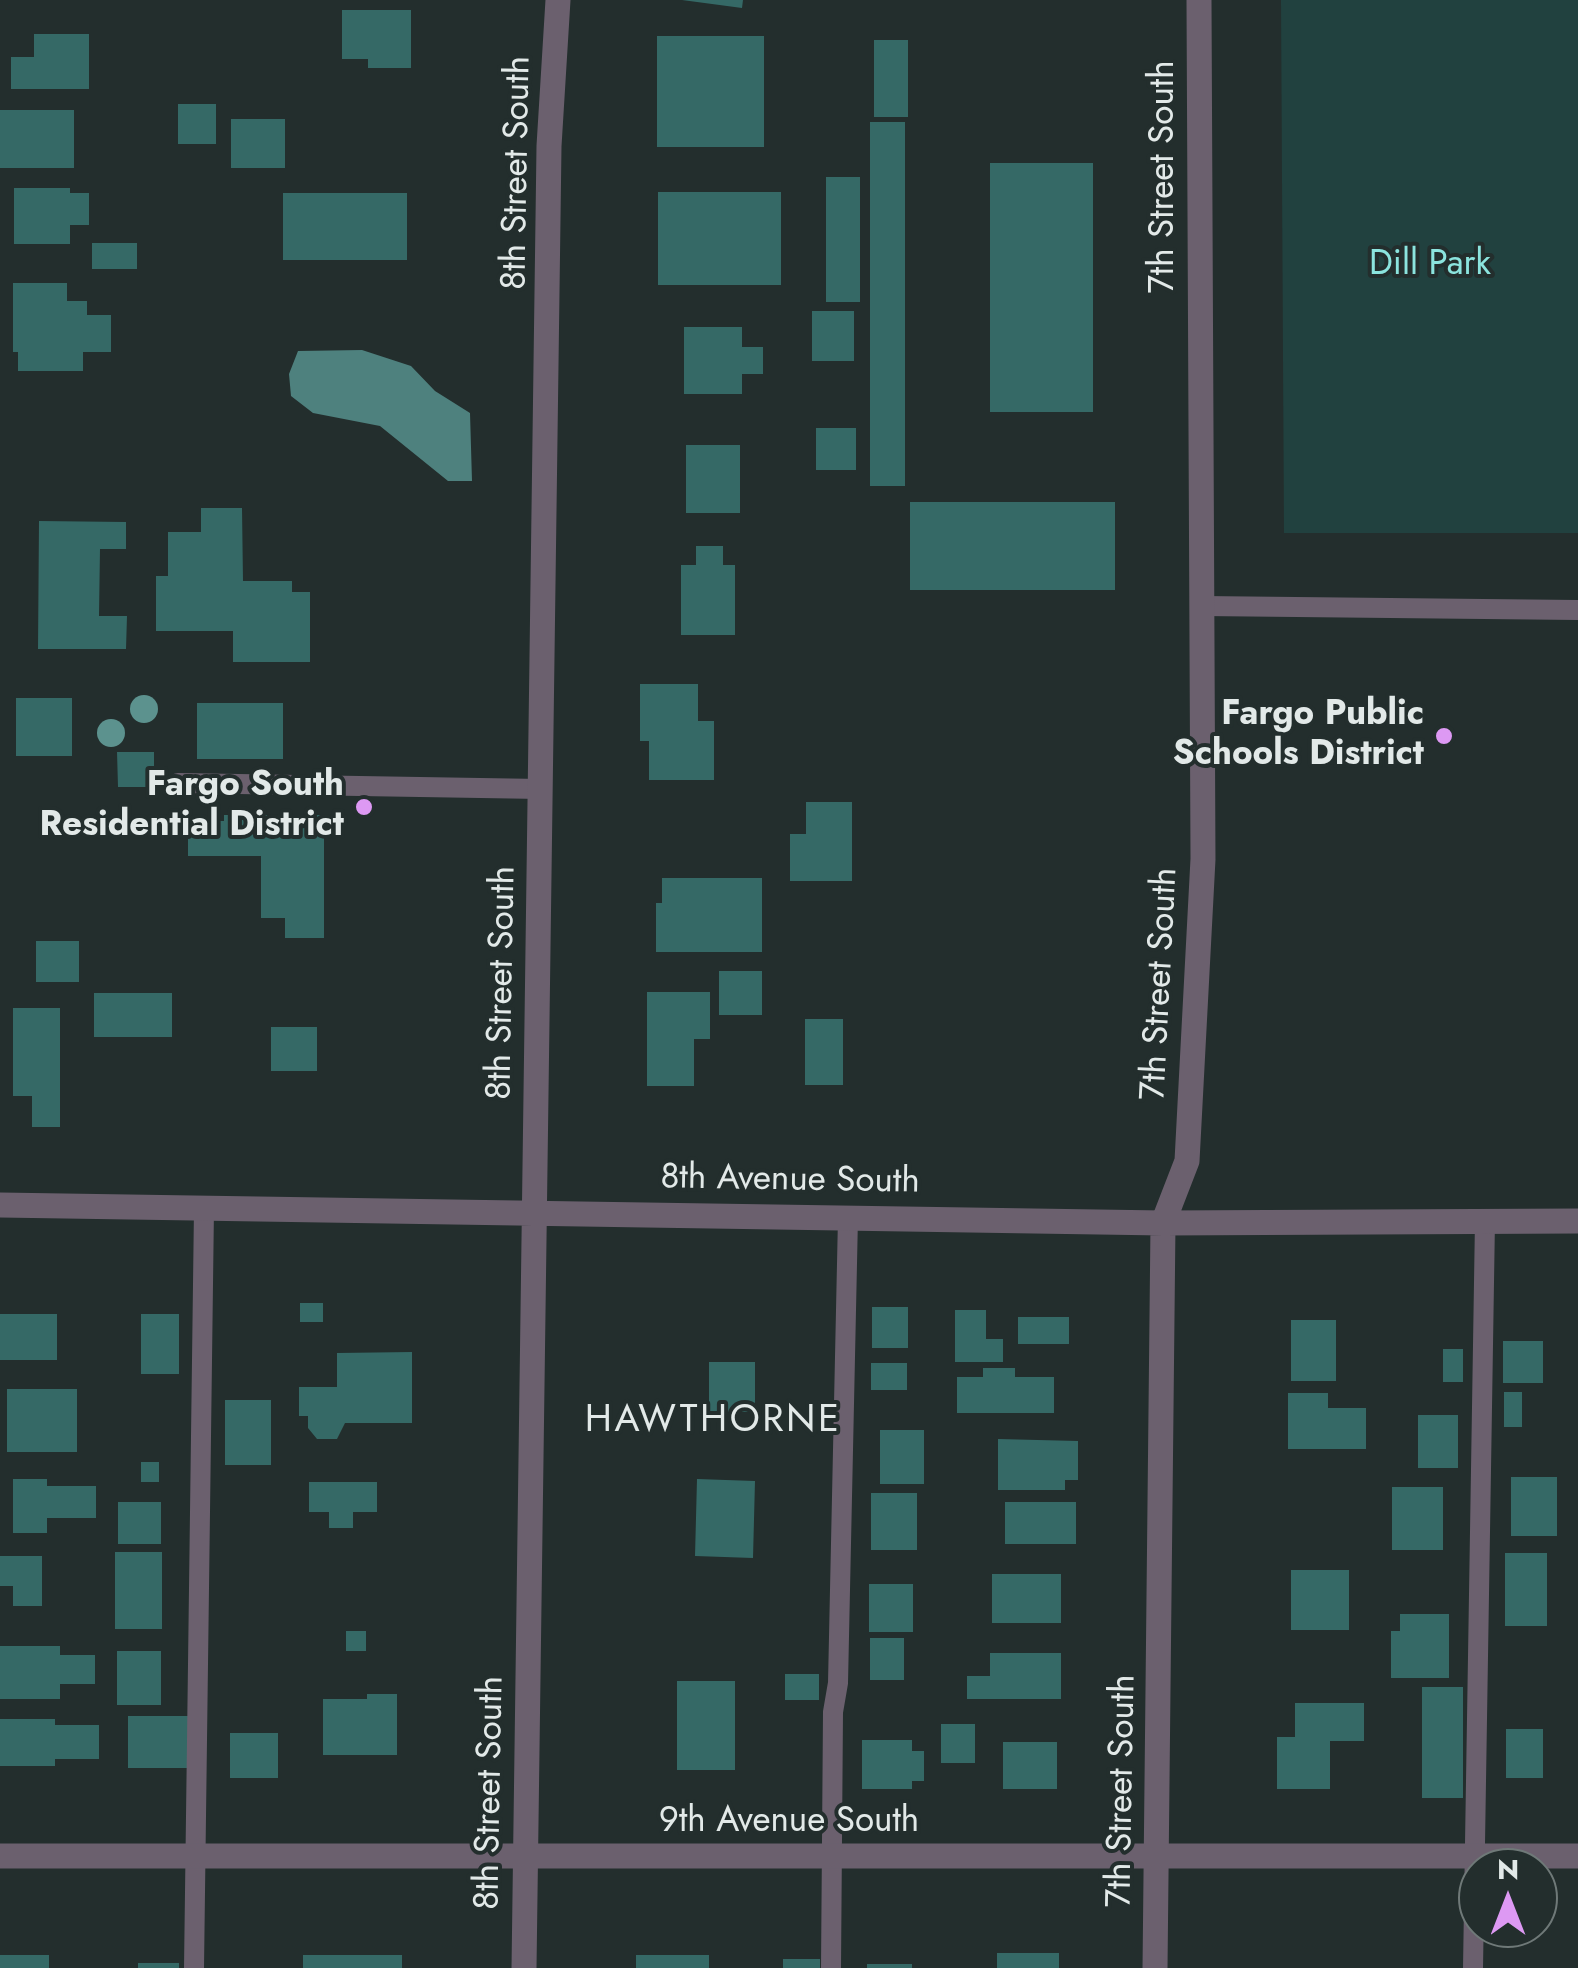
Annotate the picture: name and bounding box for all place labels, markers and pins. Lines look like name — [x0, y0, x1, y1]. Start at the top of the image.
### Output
place label: Fargo Public Schools District — [1173, 695, 1424, 777]
marker: Fargo Public Schools District — [1433, 725, 1455, 747]
place label: Fargo South Residential District — [39, 766, 344, 848]
marker: Fargo South Residential District — [353, 796, 375, 818]

